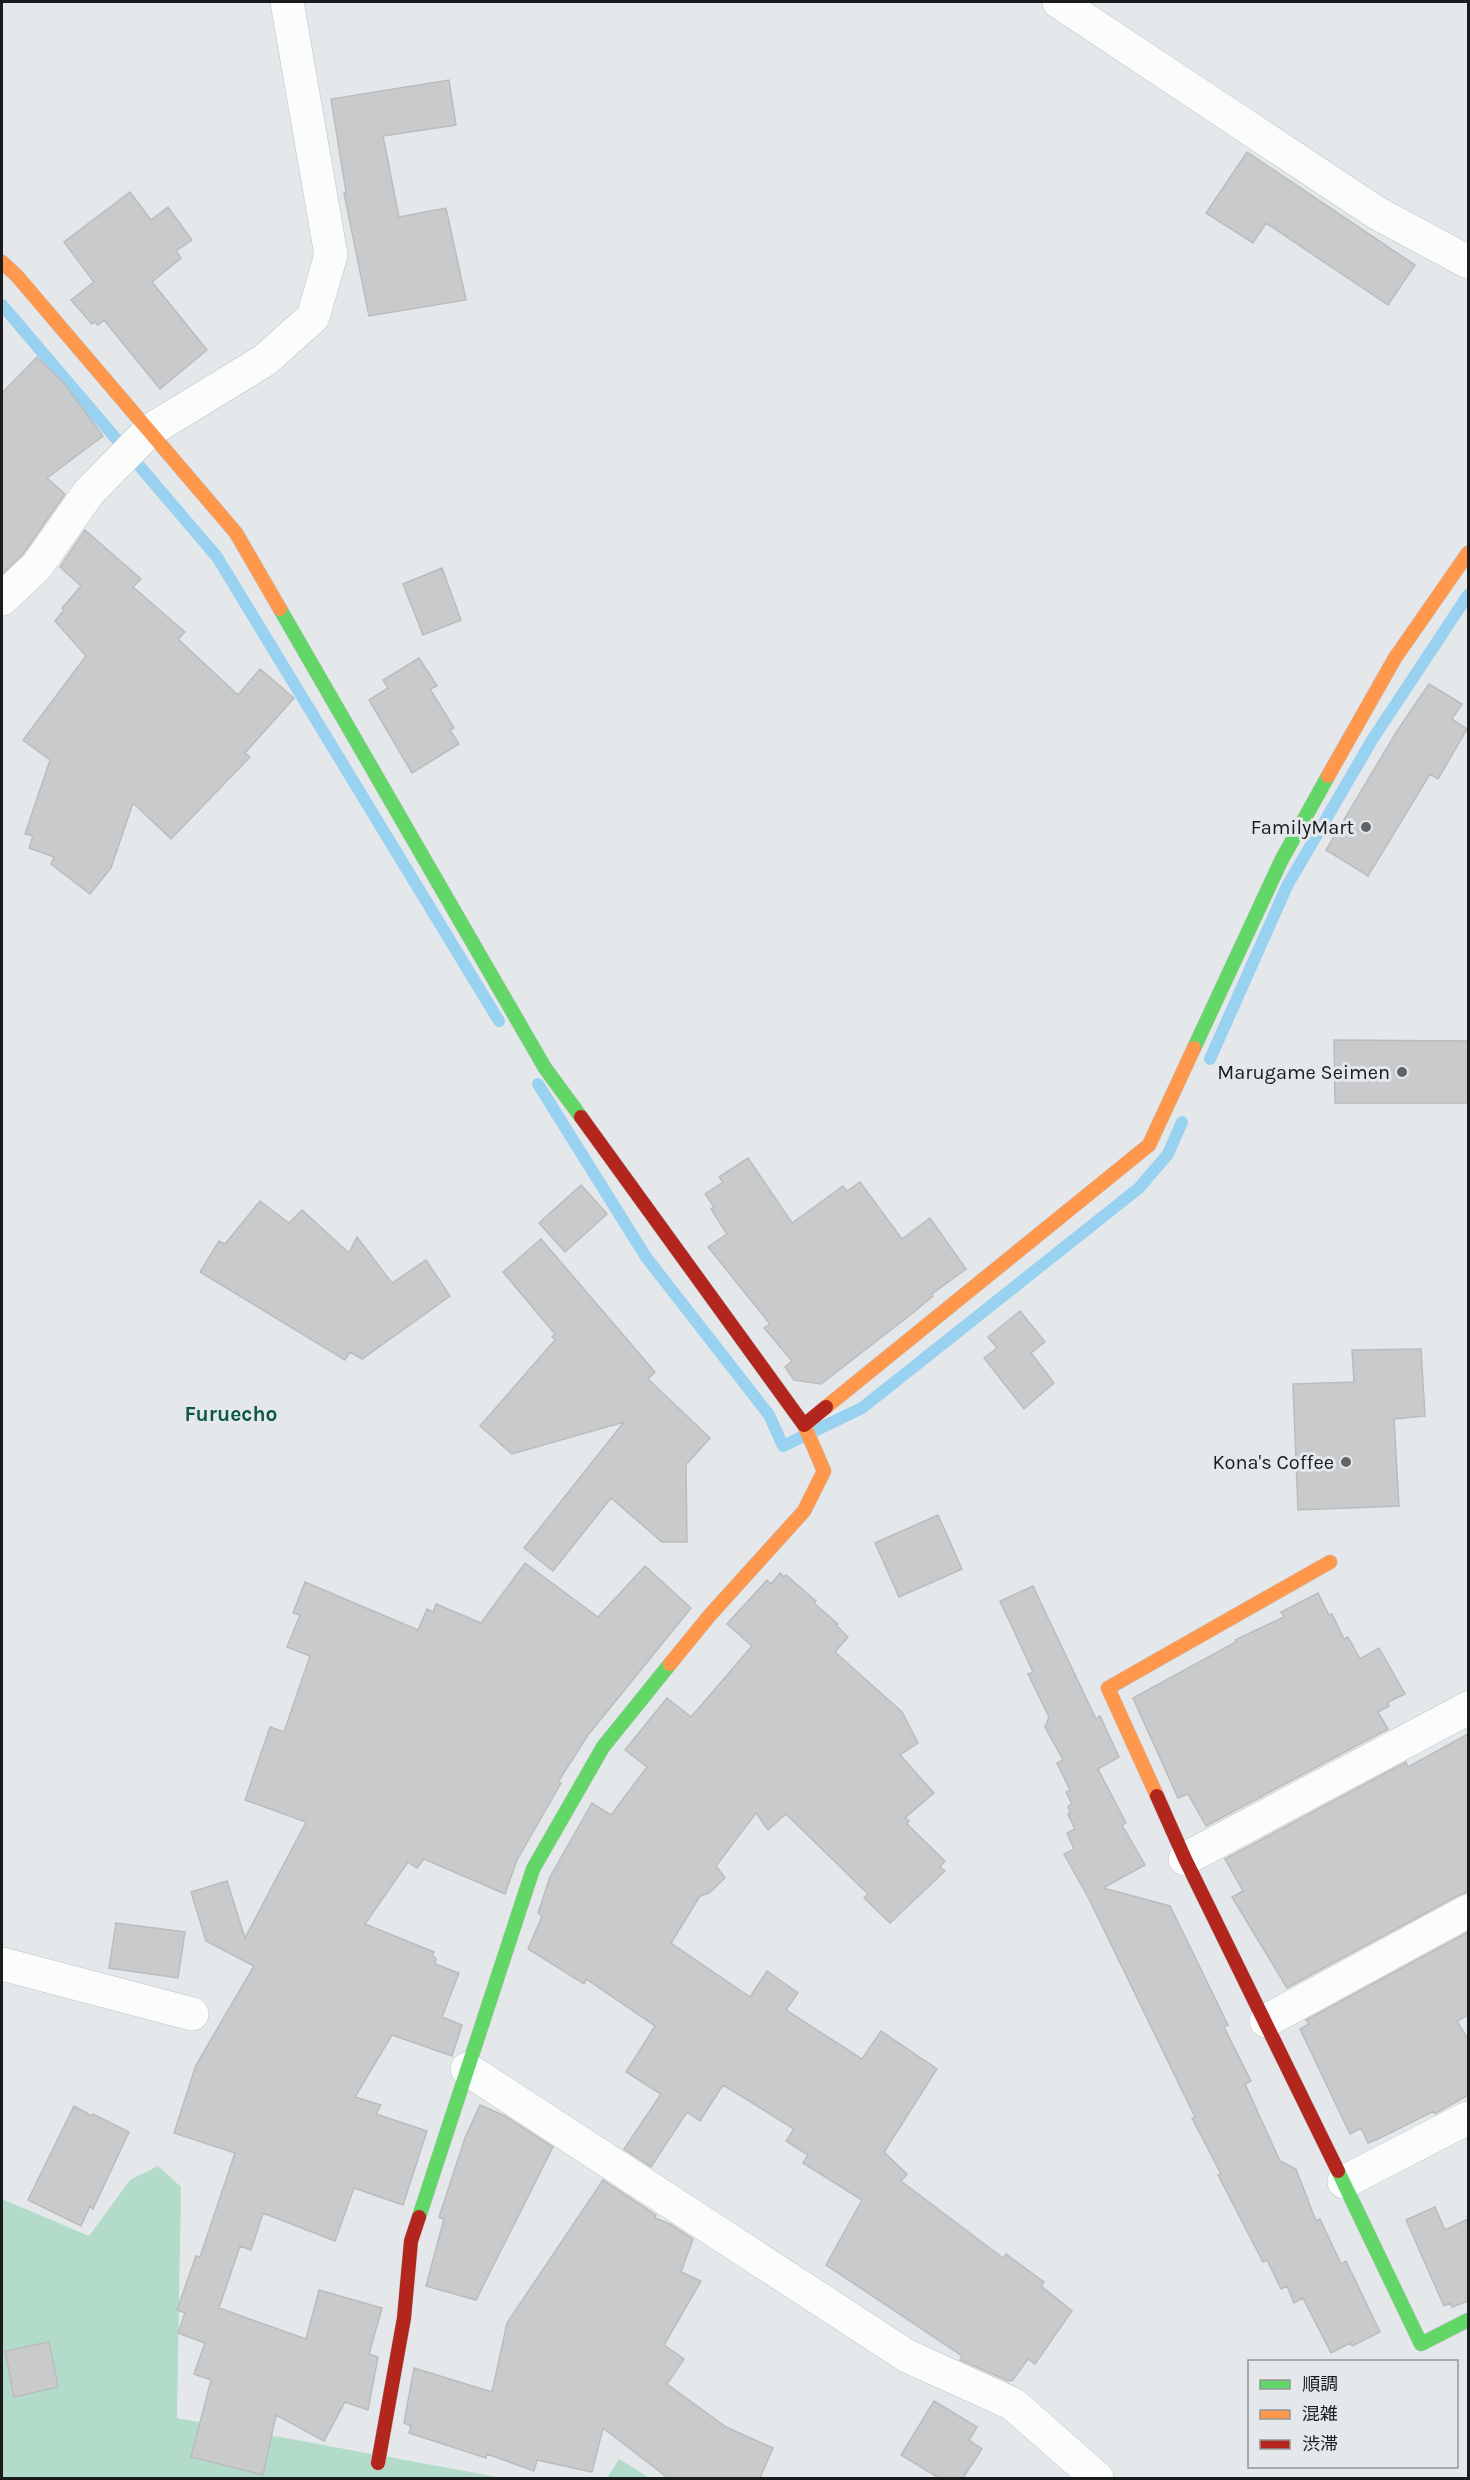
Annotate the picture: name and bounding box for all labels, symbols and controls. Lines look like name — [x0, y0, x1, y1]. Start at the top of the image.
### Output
place label: FamilyMart — [1251, 816, 1354, 839]
marker: FamilyMart — [1359, 820, 1373, 834]
place label: Marugame Seimen — [1217, 1061, 1390, 1084]
marker: Marugame Seimen — [1395, 1065, 1409, 1079]
district label: Furuecho — [185, 1402, 277, 1426]
place label: Kona's Coffee — [1212, 1451, 1334, 1474]
marker: Kona's Coffee — [1339, 1455, 1353, 1469]
legend — [1248, 2360, 1458, 2468]
text: 順調 — [1302, 2373, 1338, 2395]
text: 混雑 — [1302, 2403, 1338, 2425]
text: 渋滞 — [1302, 2433, 1338, 2455]

